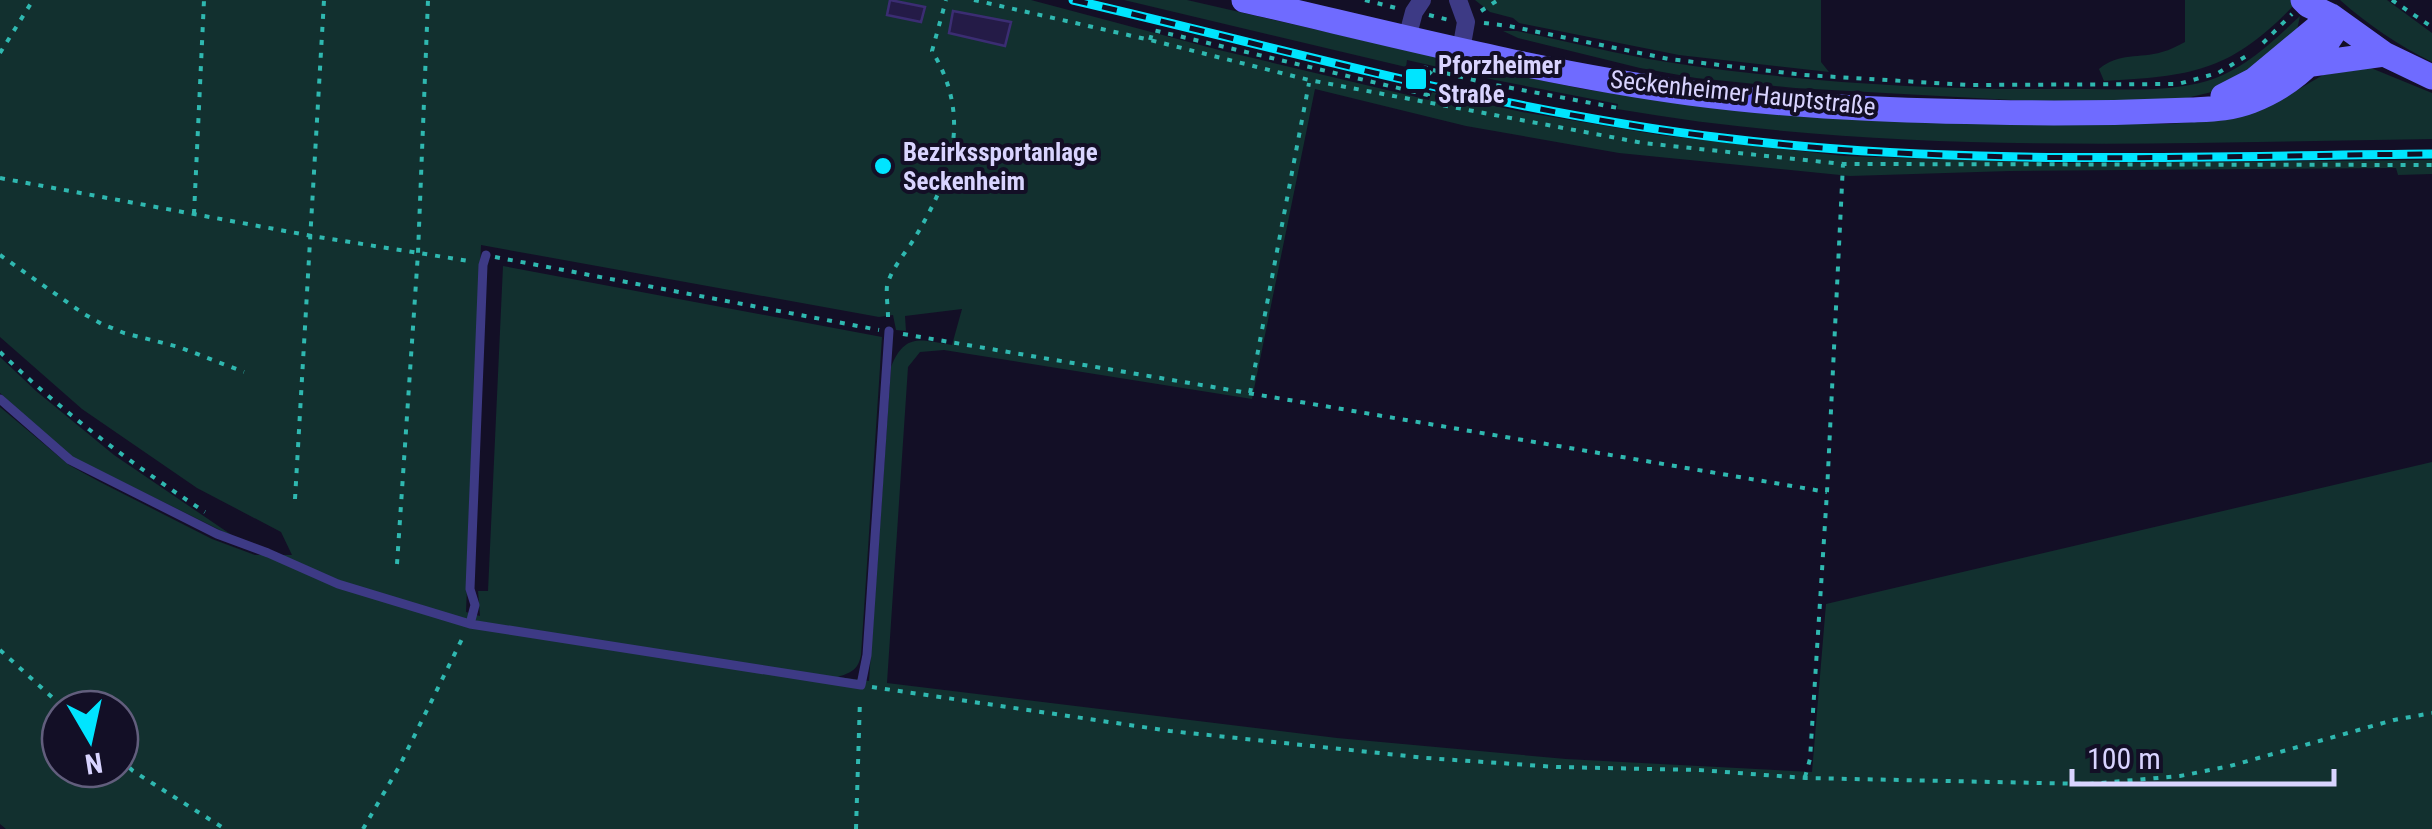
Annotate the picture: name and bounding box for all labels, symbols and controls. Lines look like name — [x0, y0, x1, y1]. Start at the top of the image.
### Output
place label: Pforzheimer Straße — [1438, 51, 1562, 109]
street label: Seckenheimer Hauptstraße — [1609, 65, 1877, 121]
marker: Pforzheimer Straße — [1403, 66, 1429, 92]
place label: Bezirkssportanlage Seckenheim — [903, 138, 1098, 196]
marker: Bezirkssportanlage Seckenheim — [872, 155, 894, 177]
north arrow — [40, 689, 140, 789]
scale bar — [2072, 724, 2334, 786]
text: 100 m — [2087, 741, 2161, 776]
text: N — [83, 746, 105, 781]

